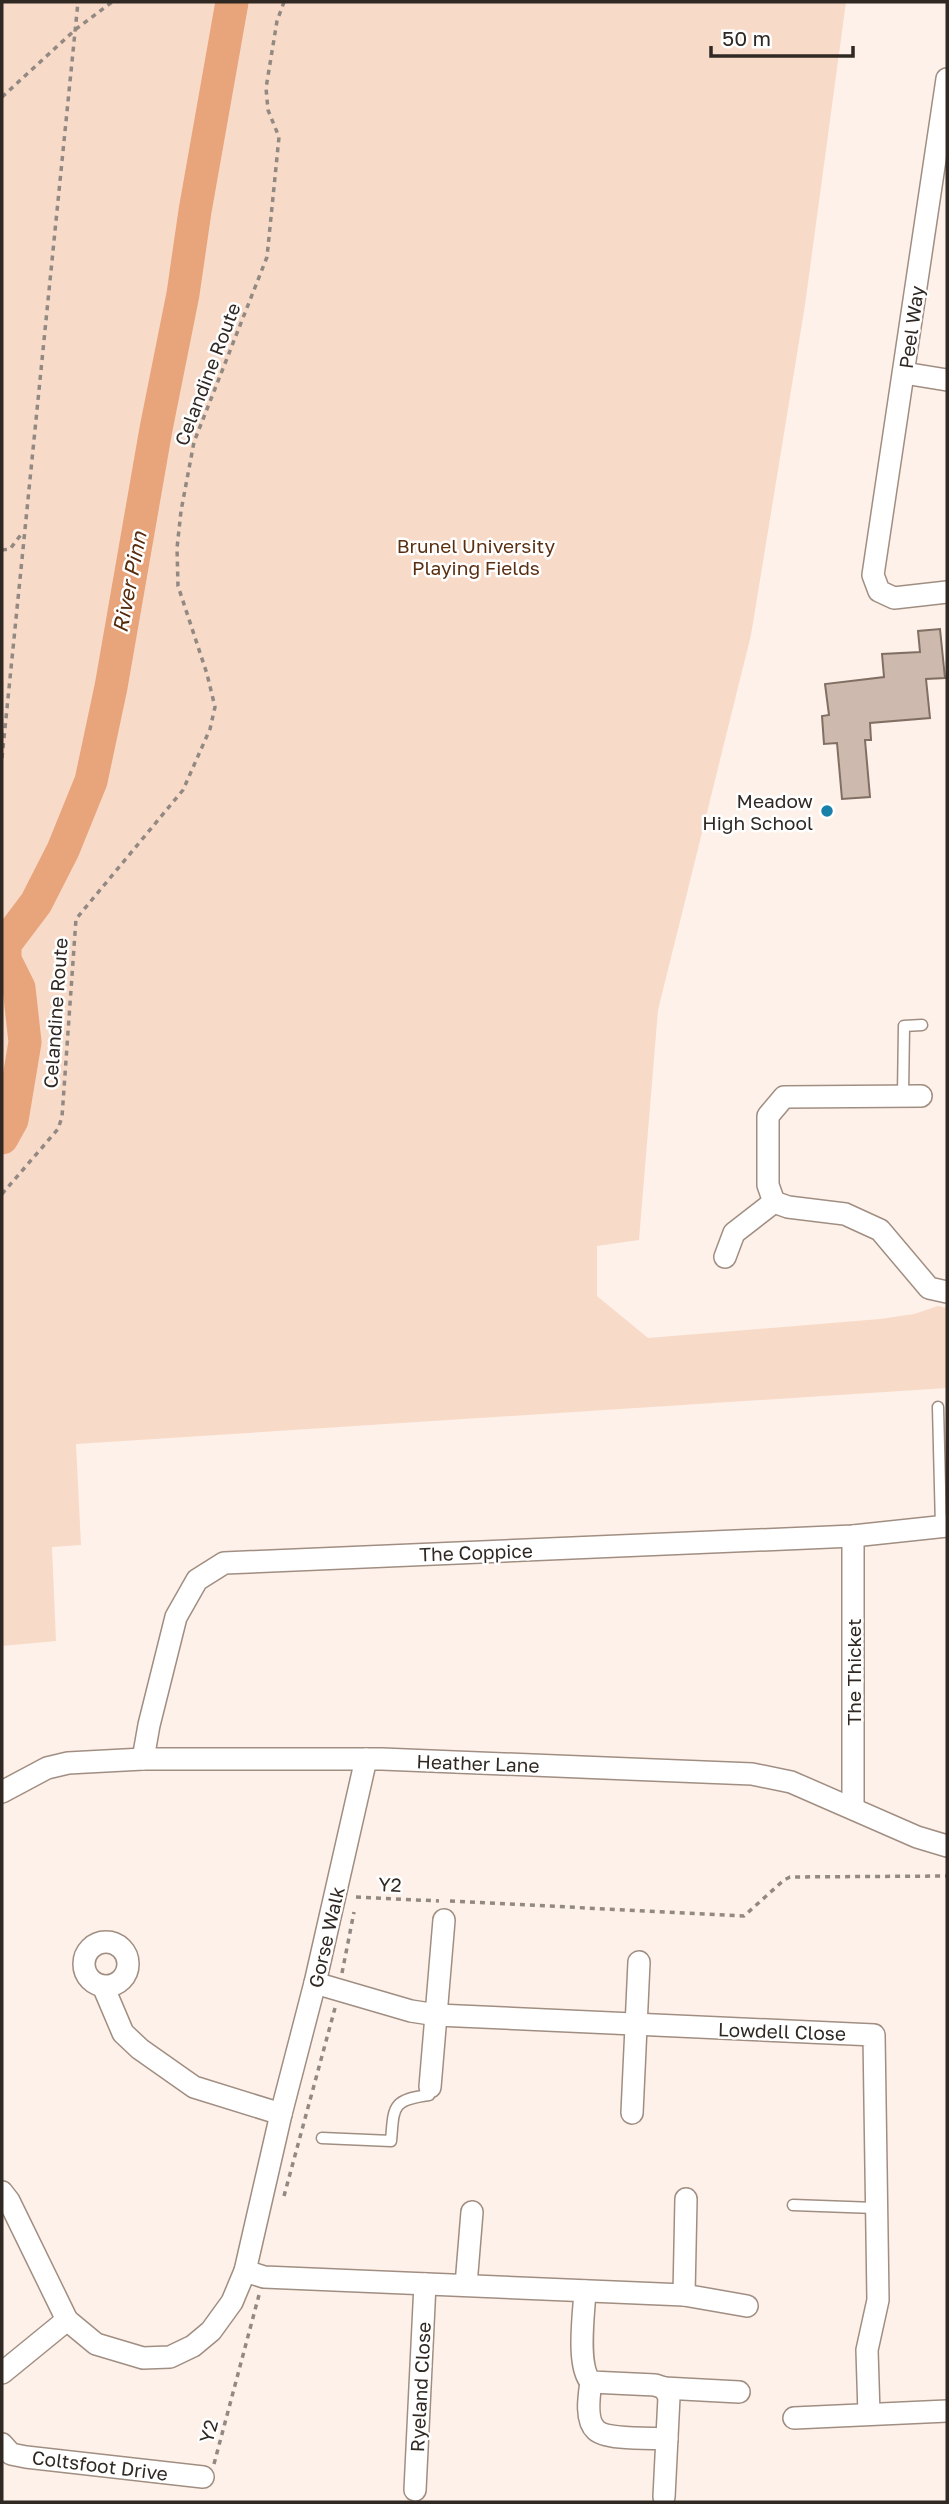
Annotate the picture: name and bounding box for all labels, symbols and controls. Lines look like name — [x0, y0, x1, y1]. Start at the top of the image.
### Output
scale bar — [711, 14, 853, 58]
text: 50 m — [722, 25, 771, 51]
street label: Peel Way — [894, 284, 928, 370]
street label: Celandine Route — [169, 299, 245, 449]
water label: River Pinn — [106, 528, 152, 635]
park label: Brunel University Playing Fields — [397, 534, 556, 579]
place label: Meadow High School — [702, 789, 813, 834]
marker: Meadow High School — [819, 803, 835, 819]
street label: Celandine Route — [38, 937, 72, 1089]
street label: The Coppice — [419, 1539, 533, 1565]
street label: The Thicket — [842, 1618, 865, 1726]
street label: Heather Lane — [416, 1749, 540, 1777]
street label: Y2 — [378, 1872, 402, 1896]
street label: Gorse Walk — [303, 1884, 349, 1990]
street label: Lowdell Close — [718, 2017, 846, 2045]
street label: Ryeland Close — [405, 2321, 435, 2453]
street label: Y2 — [194, 2417, 222, 2445]
street label: Coltsfoot Drive — [31, 2445, 169, 2485]

